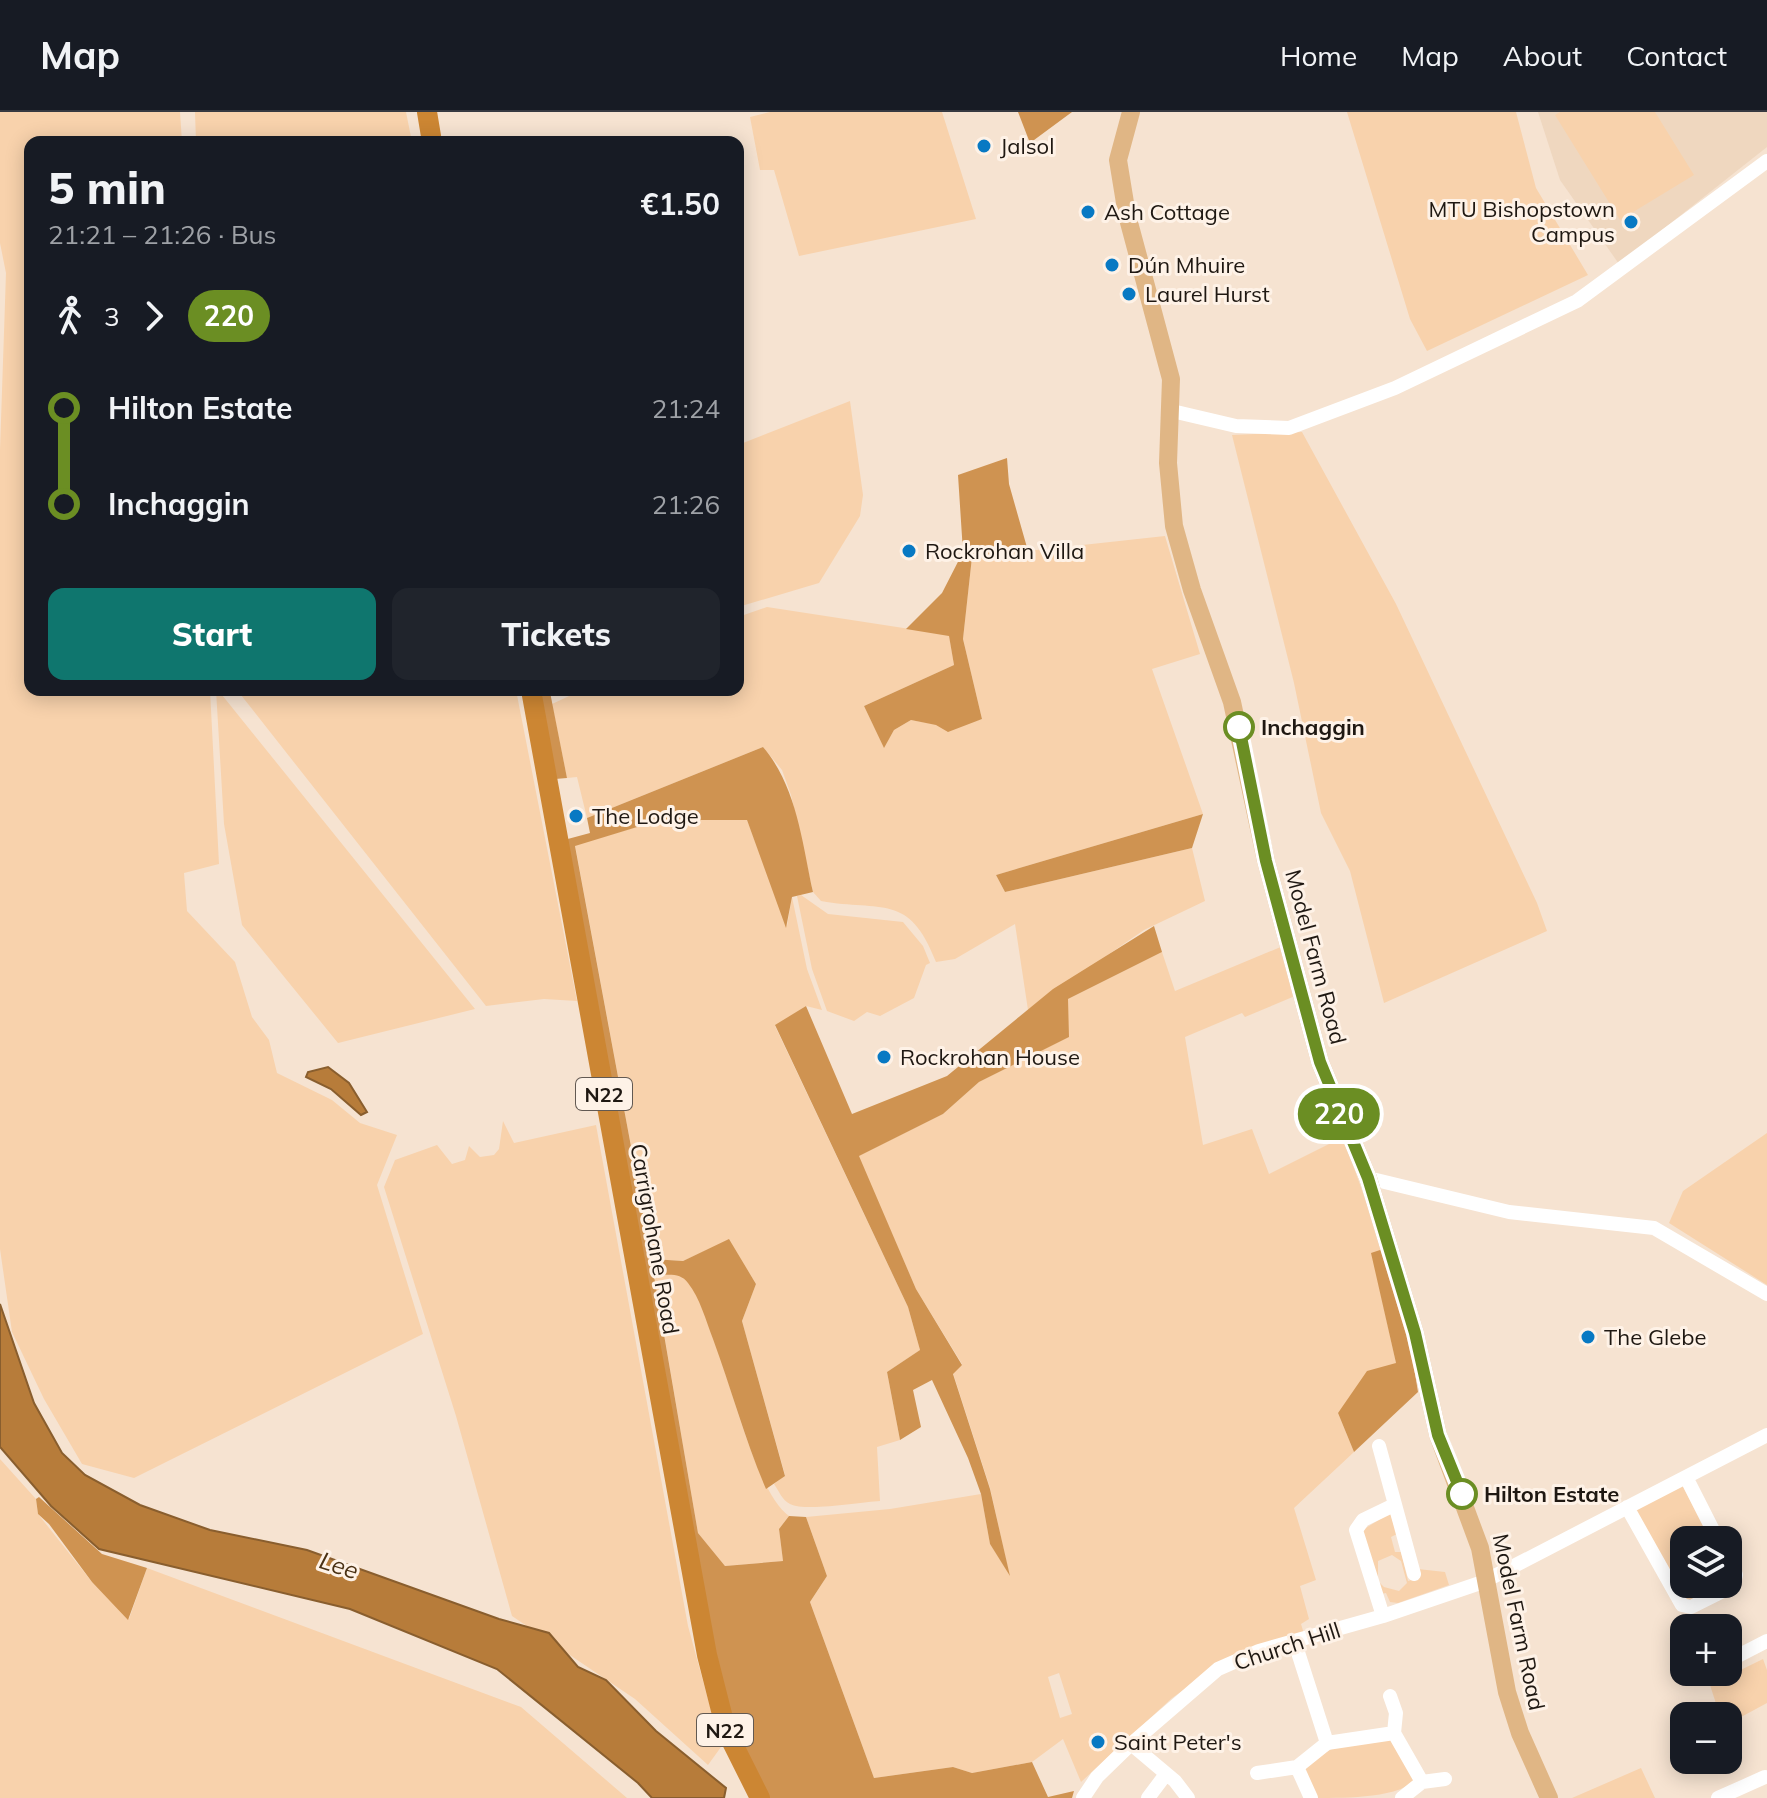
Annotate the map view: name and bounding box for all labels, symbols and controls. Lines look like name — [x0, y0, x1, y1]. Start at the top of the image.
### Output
text: Map — [40, 31, 120, 79]
text: Home — [1280, 38, 1357, 73]
text: Map — [1401, 38, 1459, 73]
text: About — [1503, 38, 1582, 73]
text: Contact — [1626, 38, 1727, 73]
place label: Jalsol — [1000, 132, 1054, 160]
marker: Jalsol — [975, 137, 993, 155]
text: 5 min — [48, 160, 166, 215]
text: €1.50 — [641, 185, 720, 223]
place label: MTU Bishopstown Campus — [1428, 195, 1615, 248]
place label: Ash Cottage — [1104, 198, 1230, 226]
marker: Ash Cottage — [1079, 203, 1097, 221]
marker: MTU Bishopstown Campus — [1622, 213, 1640, 231]
text: 21:21 – 21:26 · Bus — [48, 218, 277, 251]
place label: Dún Mhuire — [1128, 251, 1245, 279]
marker: Dún Mhuire — [1103, 256, 1121, 274]
place label: Laurel Hurst — [1145, 280, 1270, 308]
marker: Laurel Hurst — [1120, 285, 1138, 303]
icon: walk — [48, 294, 92, 338]
icon: forward — [132, 294, 176, 338]
text: 220 — [204, 298, 254, 333]
text: 3 — [104, 300, 120, 333]
text: Hilton Estate — [108, 389, 292, 427]
text: 21:24 — [652, 392, 720, 425]
text: Inchaggin — [108, 485, 250, 523]
text: 21:26 — [652, 488, 720, 521]
place label: Rockrohan Villa — [925, 537, 1084, 565]
marker: Rockrohan Villa — [900, 542, 918, 560]
button: Start — [48, 588, 376, 680]
button: Tickets — [392, 588, 720, 680]
marker: Inchaggin — [1224, 712, 1254, 742]
place label: Inchaggin — [1261, 713, 1365, 741]
place label: The Lodge — [592, 802, 699, 830]
marker: The Lodge — [567, 807, 585, 825]
street label: Model Farm Road — [1279, 867, 1353, 1047]
place label: Rockrohan House — [900, 1043, 1080, 1071]
marker: Rockrohan House — [875, 1048, 893, 1066]
road number: N22 — [576, 1078, 632, 1110]
line badge: 220 — [1293, 1088, 1385, 1140]
text: 220 — [1314, 1096, 1364, 1131]
street label: Carrigrohane Road — [624, 1141, 686, 1337]
place label: The Glebe — [1604, 1323, 1706, 1351]
marker: The Glebe — [1579, 1328, 1597, 1346]
marker: Hilton Estate — [1447, 1479, 1477, 1509]
place label: Hilton Estate — [1484, 1480, 1619, 1508]
map controls — [1670, 1526, 1742, 1774]
button: layers — [1670, 1526, 1742, 1598]
street label: Model Farm Road — [1487, 1531, 1551, 1713]
water label: Lee — [316, 1545, 362, 1585]
button: + — [1670, 1614, 1742, 1686]
street label: Church Hill — [1230, 1616, 1344, 1676]
button: − — [1670, 1702, 1742, 1774]
road number: N22 — [697, 1714, 753, 1746]
place label: Saint Peter's — [1114, 1728, 1242, 1756]
marker: Saint Peter's — [1089, 1733, 1107, 1751]

